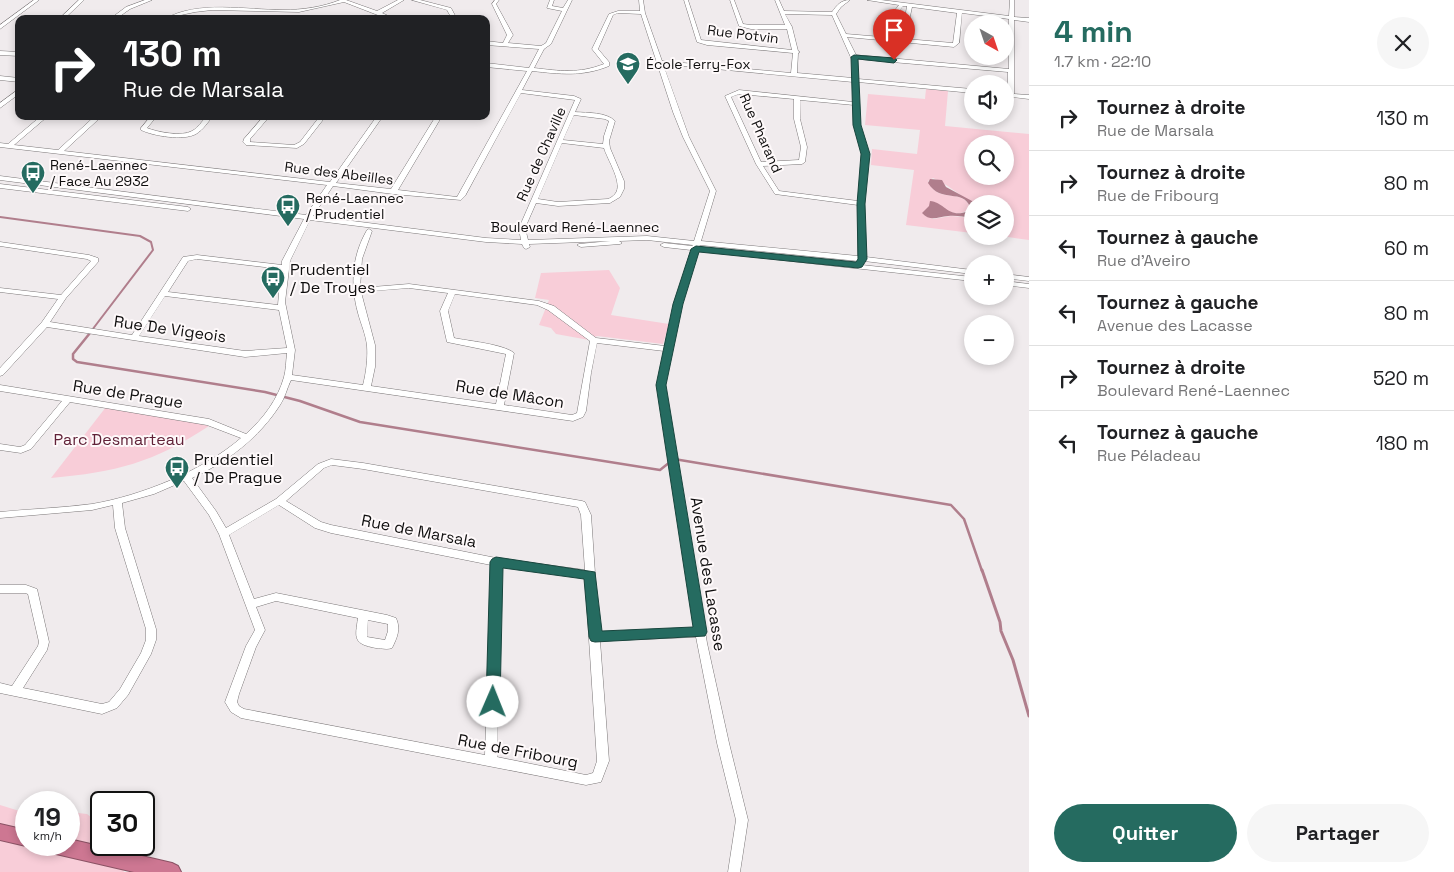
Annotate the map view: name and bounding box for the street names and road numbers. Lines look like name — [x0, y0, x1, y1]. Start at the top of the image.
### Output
street label: Rue Potvin — [706, 21, 780, 47]
street label: Rue Pharand — [735, 90, 787, 176]
street label: Rue de Chaville — [512, 104, 570, 204]
street label: Rue des Abeilles — [284, 157, 394, 189]
street label: Boulevard René-Laennec — [491, 218, 659, 236]
street label: Rue De Vigeois — [112, 311, 228, 347]
street label: Rue de Prague — [71, 375, 185, 413]
street label: Rue de Mâcon — [454, 375, 566, 413]
street label: Avenue des Lacasse — [685, 495, 731, 653]
street label: Rue de Marsala — [360, 510, 478, 552]
street label: Rue de Fribourg — [456, 729, 580, 773]

